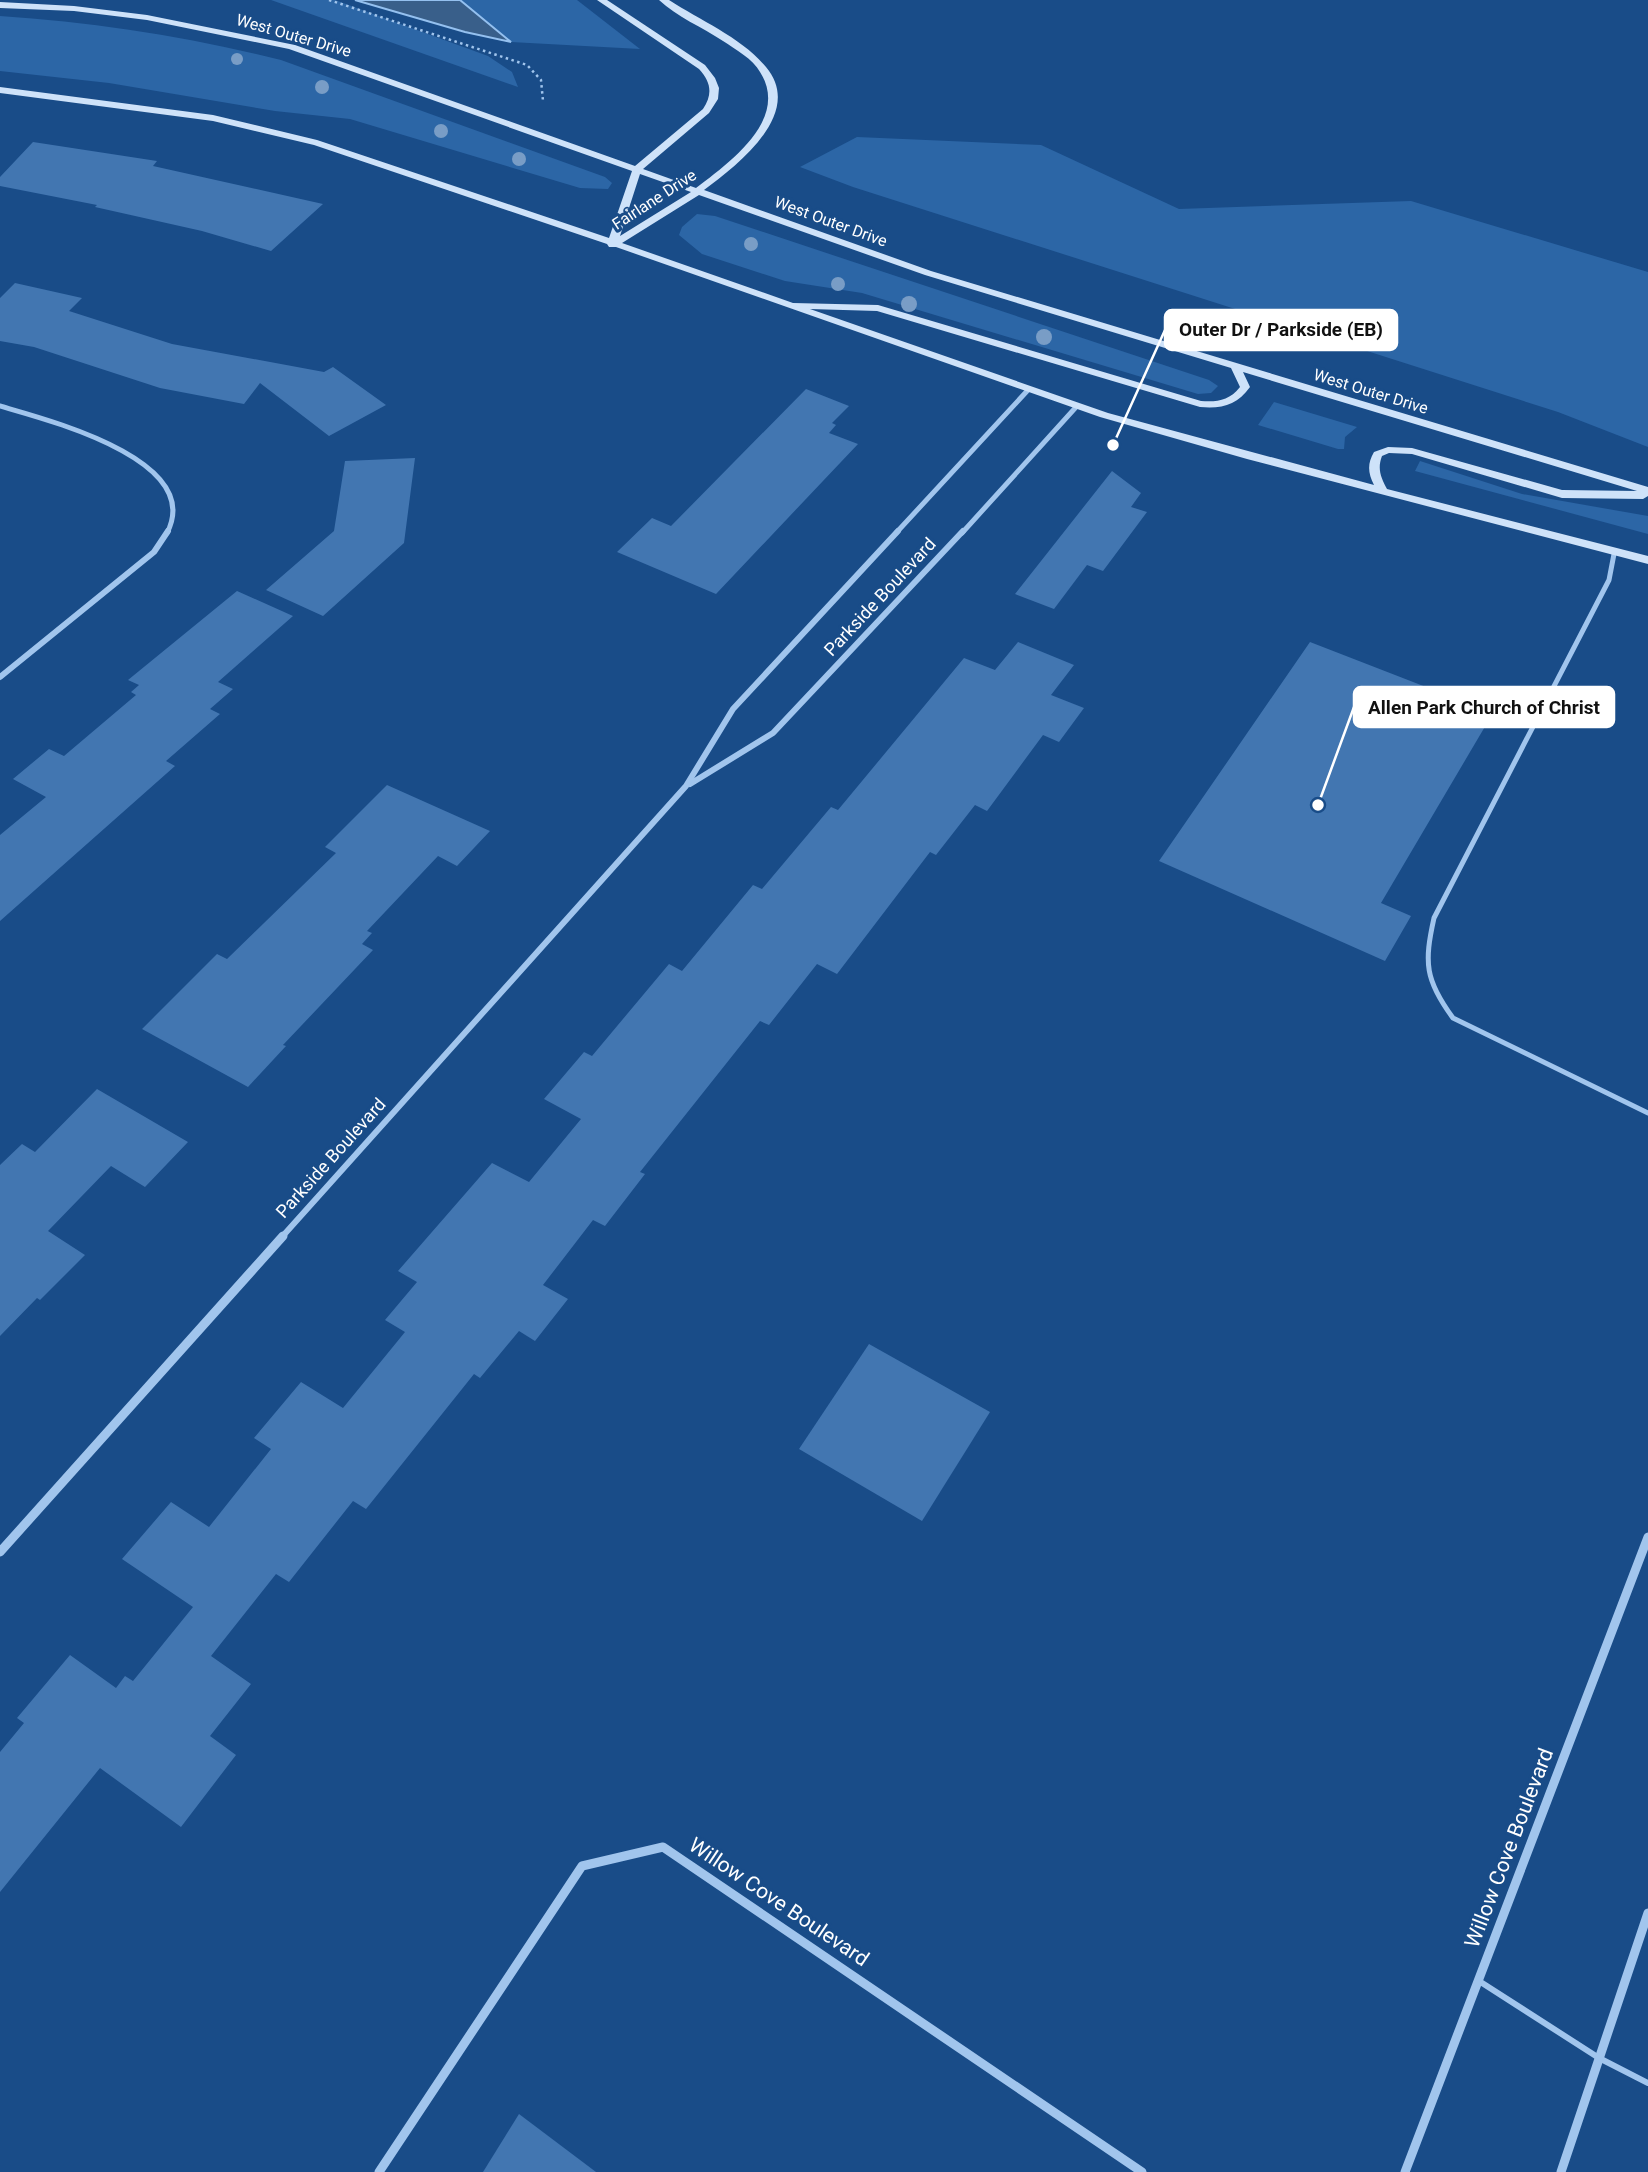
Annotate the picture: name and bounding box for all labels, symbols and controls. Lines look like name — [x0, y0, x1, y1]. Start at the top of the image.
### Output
street label: West Outer Drive — [234, 10, 354, 61]
street label: Fairlane Drive — [609, 165, 700, 234]
street label: West Outer Drive — [772, 192, 890, 251]
callout: Outer Dr / Parkside (EB) — [1165, 310, 1397, 350]
text: Outer Dr / Parkside (EB) — [1179, 318, 1383, 341]
street label: West Outer Drive — [1311, 365, 1430, 418]
street label: Parkside Boulevard — [820, 533, 940, 660]
callout: Allen Park Church of Christ — [1354, 687, 1614, 727]
text: Allen Park Church of Christ — [1368, 696, 1600, 719]
street label: Parkside Boulevard — [271, 1093, 390, 1222]
street label: Willow Cove Boulevard — [1460, 1745, 1558, 1951]
street label: Willow Cove Boulevard — [685, 1833, 873, 1971]

